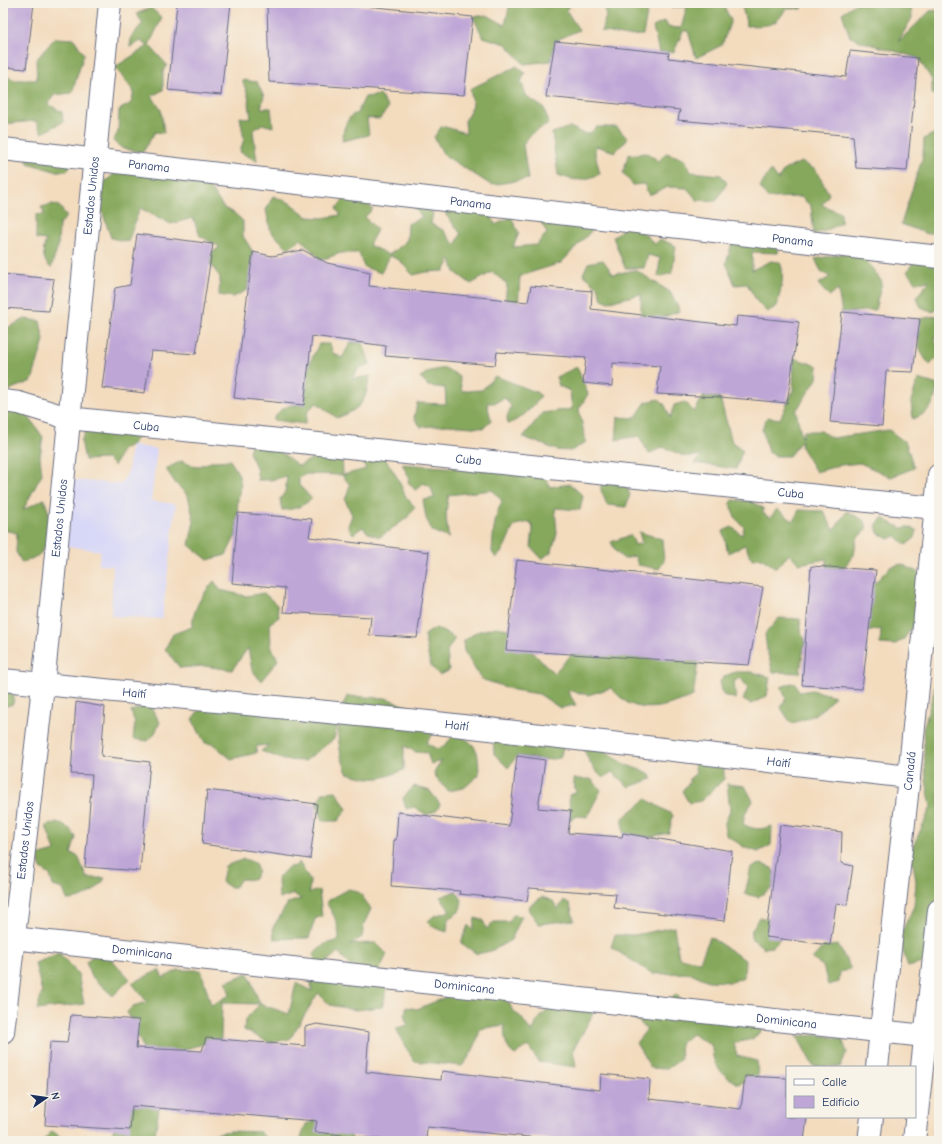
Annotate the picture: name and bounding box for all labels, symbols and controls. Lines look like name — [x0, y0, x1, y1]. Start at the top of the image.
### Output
street label: Estados Unidos — [80, 156, 102, 235]
street label: Panama — [128, 157, 170, 175]
street label: Panama — [450, 194, 492, 212]
street label: Panama — [771, 231, 814, 249]
street label: Cuba — [132, 418, 160, 434]
street label: Cuba — [455, 451, 482, 468]
street label: Estados Unidos — [49, 478, 70, 558]
street label: Cuba — [777, 485, 804, 501]
street label: Haití — [122, 685, 147, 701]
street label: Haití — [444, 717, 470, 734]
street label: Canadá — [901, 751, 919, 791]
street label: Haití — [766, 754, 792, 770]
street label: Estados Unidos — [14, 800, 37, 880]
street label: Dominicana — [111, 942, 173, 962]
street label: Dominicana — [433, 976, 495, 997]
street label: Dominicana — [756, 1011, 817, 1031]
legend — [786, 1066, 916, 1118]
text: Calle — [822, 1075, 847, 1089]
north arrow — [26, 1078, 66, 1118]
text: N — [48, 1091, 62, 1101]
text: Edificio — [822, 1095, 859, 1109]

